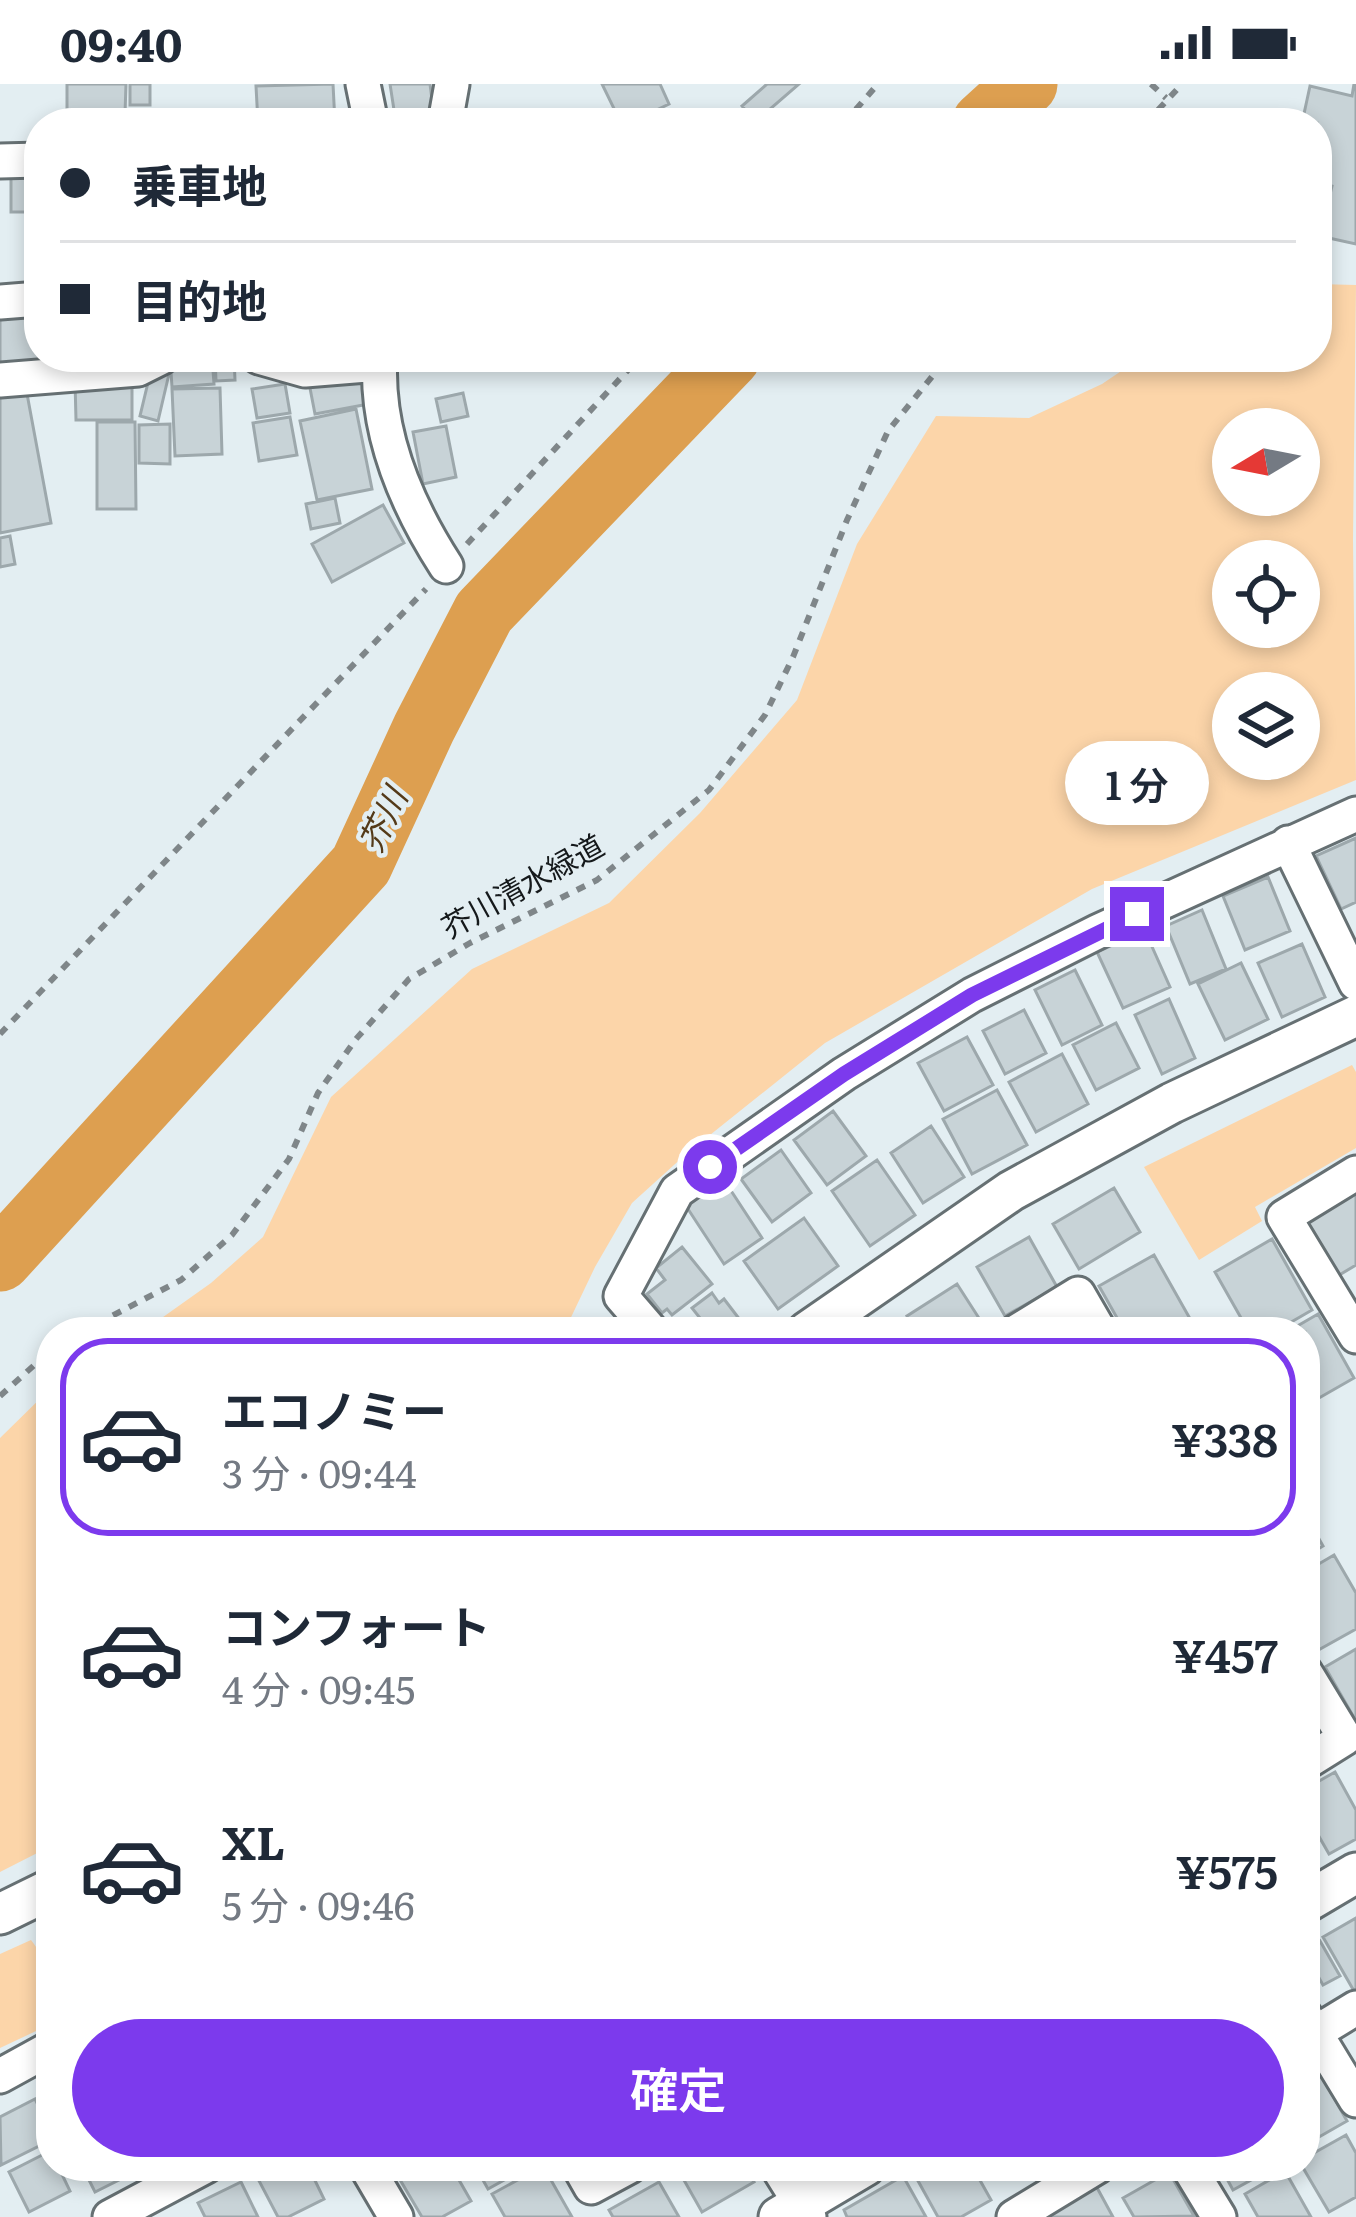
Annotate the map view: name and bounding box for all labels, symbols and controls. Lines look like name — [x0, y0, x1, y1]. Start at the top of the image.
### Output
text: 09:40 — [60, 9, 183, 76]
text: 乗車地 — [132, 150, 267, 217]
text: 目的地 — [132, 265, 267, 332]
north arrow — [1212, 408, 1320, 516]
map controls — [1212, 408, 1320, 780]
button: locate — [1212, 540, 1320, 648]
button: layers — [1212, 672, 1320, 780]
callout: 1 分 — [1065, 740, 1209, 824]
text: 1 分 — [1106, 754, 1168, 812]
water label: 芥川 — [344, 776, 419, 859]
street label: 芥川清水緑道 — [432, 822, 611, 947]
route end — [1110, 887, 1164, 941]
route start — [683, 1140, 737, 1194]
text: エコノミー — [222, 1375, 447, 1442]
icon: car — [78, 1383, 186, 1491]
text: ¥338 — [1171, 1404, 1278, 1471]
text: 3 分 · 09:44 — [222, 1442, 417, 1500]
text: コンフォート — [222, 1591, 491, 1658]
icon: car — [78, 1599, 186, 1707]
text: ¥457 — [1172, 1620, 1278, 1687]
text: 4 分 · 09:45 — [222, 1658, 415, 1716]
text: XL — [222, 1807, 285, 1874]
icon: car — [78, 1815, 186, 1923]
text: ¥575 — [1175, 1836, 1278, 1903]
text: 5 分 · 09:46 — [222, 1874, 415, 1932]
button: 確定 — [72, 2019, 1284, 2157]

